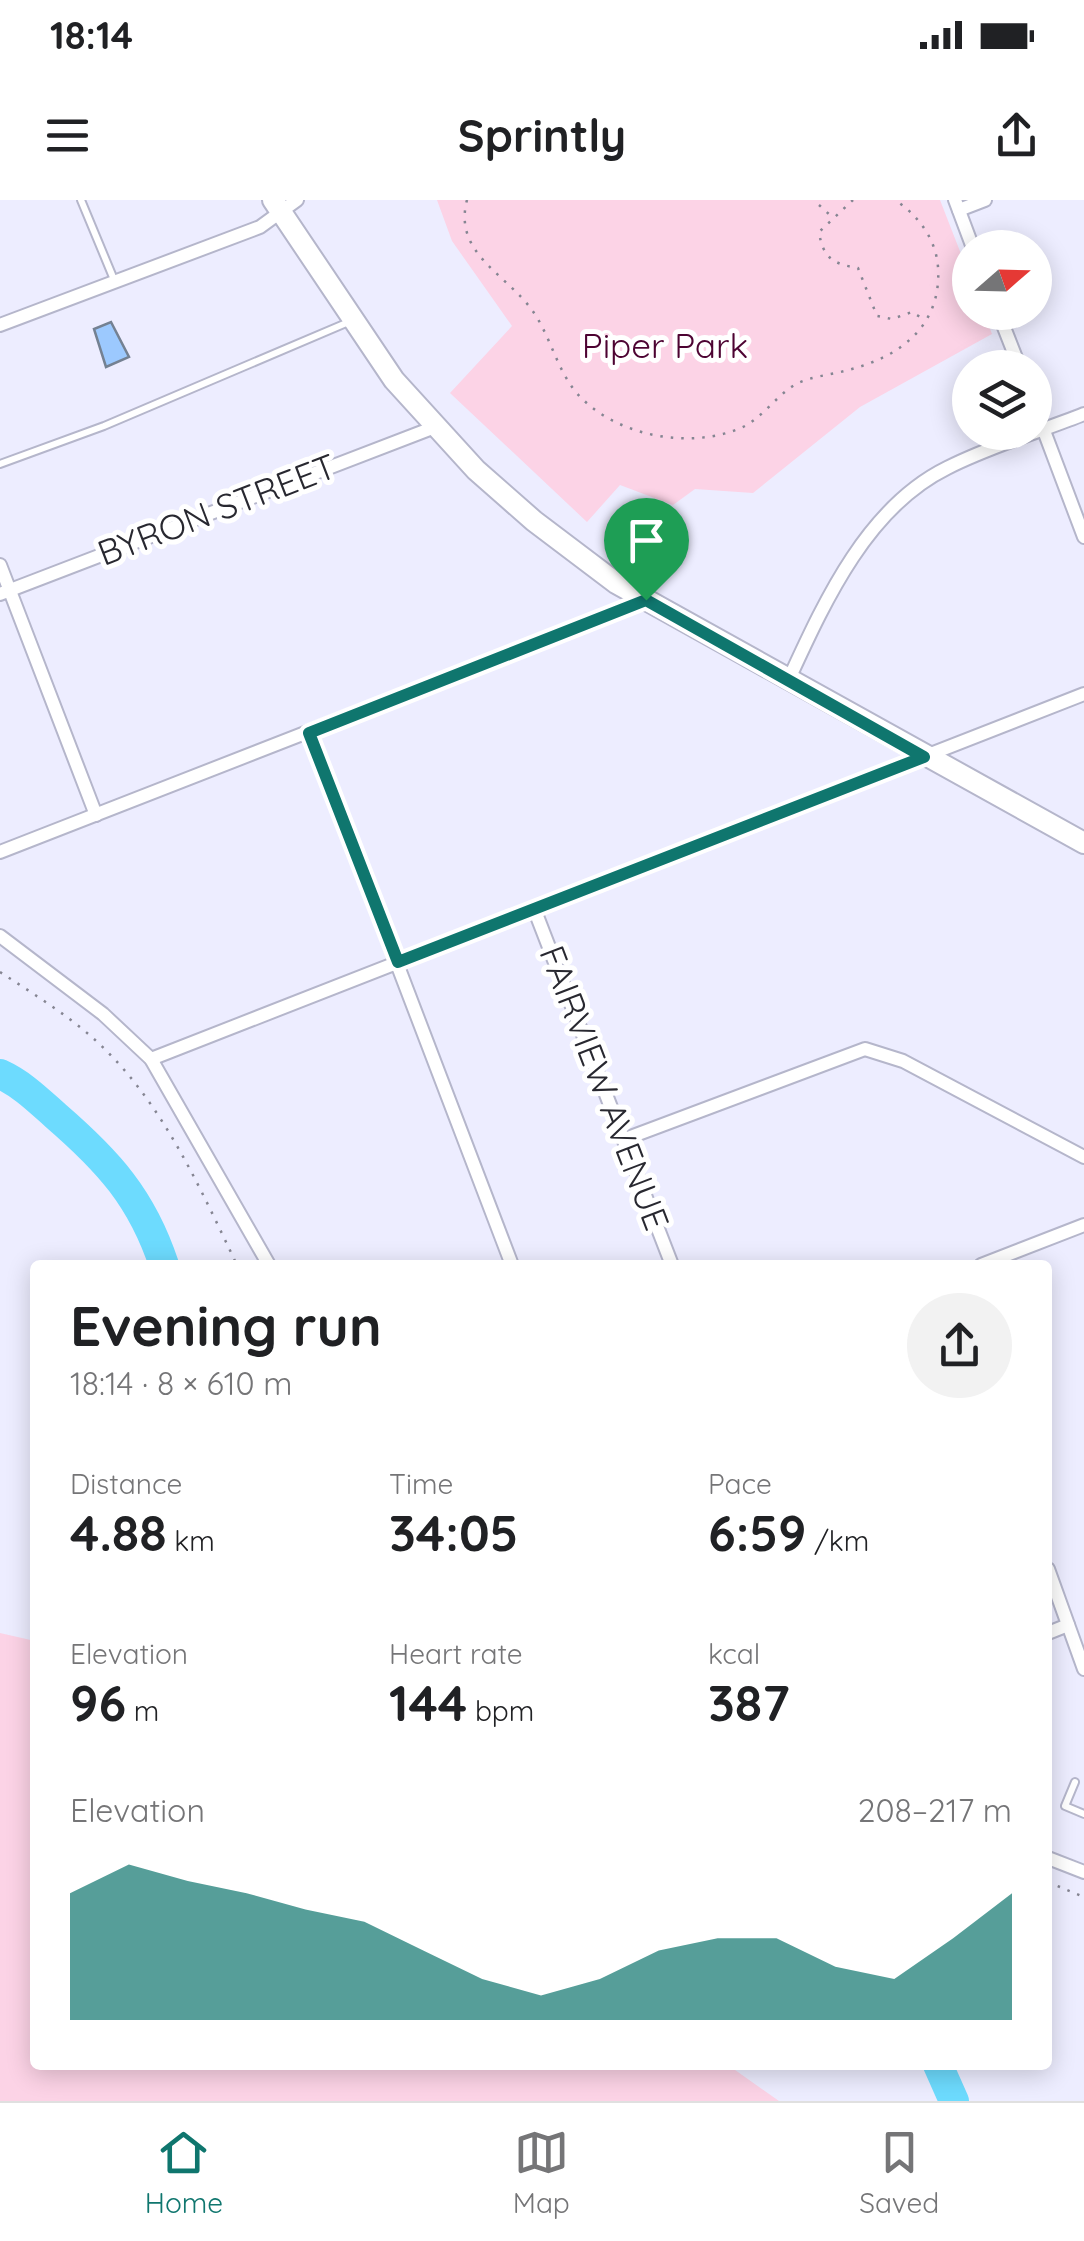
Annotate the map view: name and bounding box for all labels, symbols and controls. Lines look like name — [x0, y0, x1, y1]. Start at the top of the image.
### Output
text: 18:14 — [50, 11, 133, 59]
text: Sprintly — [458, 107, 626, 163]
icon: menu — [40, 108, 95, 163]
icon: share — [989, 108, 1044, 163]
north arrow — [952, 230, 1052, 330]
map controls — [952, 230, 1052, 450]
park label: Piper Park — [582, 323, 748, 367]
button: layers — [952, 350, 1052, 450]
street label: BYRON STREET — [91, 443, 342, 575]
pin — [604, 498, 689, 601]
icon: arrive — [619, 513, 674, 568]
street label: FAIRVIEW AVENUE — [530, 939, 679, 1236]
text: Evening run — [70, 1291, 382, 1360]
button: share — [907, 1293, 1012, 1398]
text: 18:14 · 8 × 610 m — [70, 1363, 292, 1403]
text: Distance — [70, 1466, 182, 1501]
text: Time — [389, 1466, 453, 1501]
text: Pace — [708, 1466, 772, 1501]
text: 4.88 — [70, 1501, 167, 1564]
text: 34:05 — [389, 1501, 518, 1564]
text: 6:59 — [708, 1501, 807, 1564]
text: km — [167, 1523, 215, 1558]
text: /km — [807, 1523, 869, 1558]
text: Elevation — [70, 1636, 188, 1671]
text: Heart rate — [389, 1636, 523, 1671]
text: kcal — [708, 1636, 760, 1671]
text: 96 — [70, 1671, 126, 1734]
text: 144 — [389, 1671, 467, 1734]
text: 387 — [708, 1671, 790, 1734]
text: m — [126, 1693, 159, 1728]
text: bpm — [467, 1693, 534, 1728]
text: Elevation — [70, 1790, 205, 1830]
text: 208–217 m — [858, 1790, 1012, 1830]
tab: Home — [145, 2125, 223, 2220]
tab: Map — [513, 2125, 570, 2220]
tab: Saved — [859, 2125, 939, 2220]

